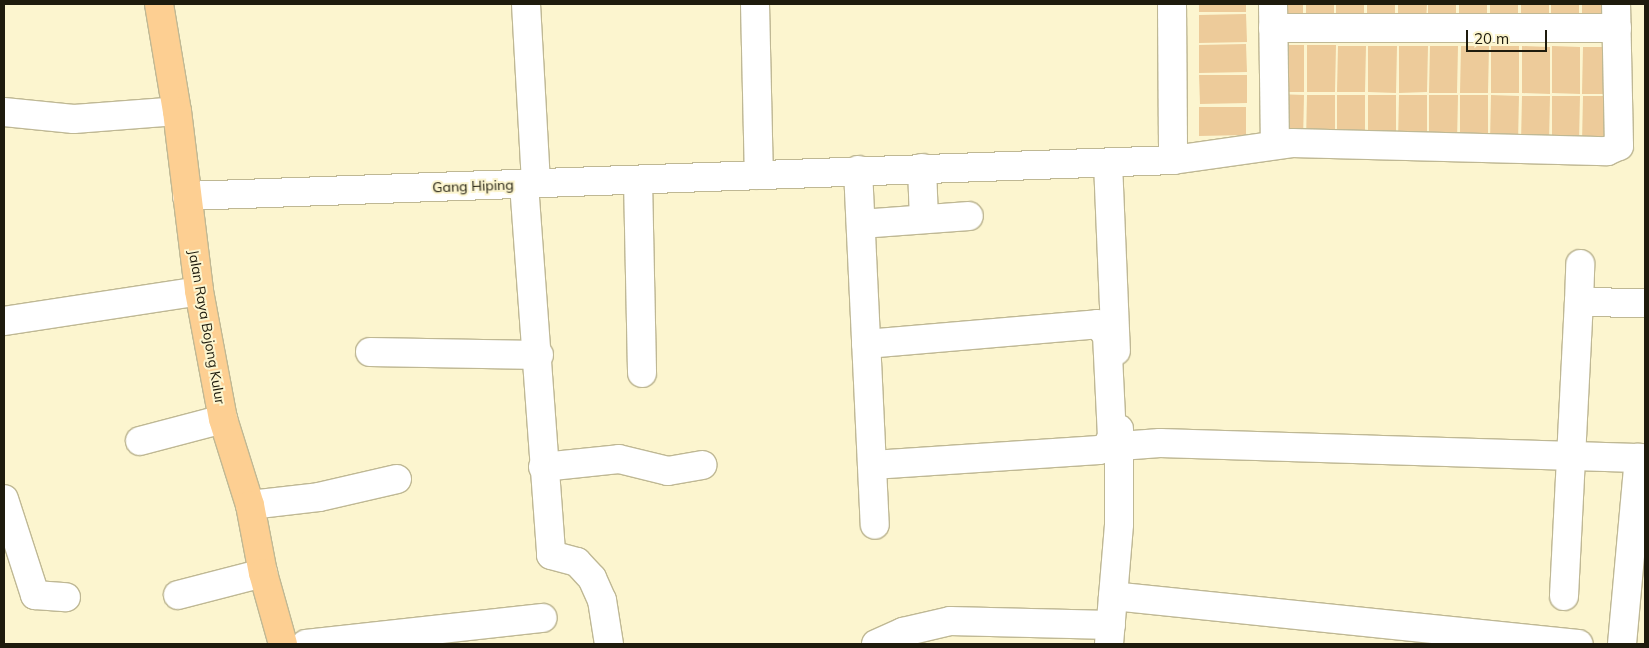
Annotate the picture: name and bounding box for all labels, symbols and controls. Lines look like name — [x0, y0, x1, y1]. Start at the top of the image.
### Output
scale bar — [1469, 20, 1550, 52]
text: 20 m — [1474, 29, 1509, 48]
street label: Gang Hiping — [432, 176, 514, 196]
street label: Jalan Raya Bojong Kulur — [185, 249, 229, 405]

